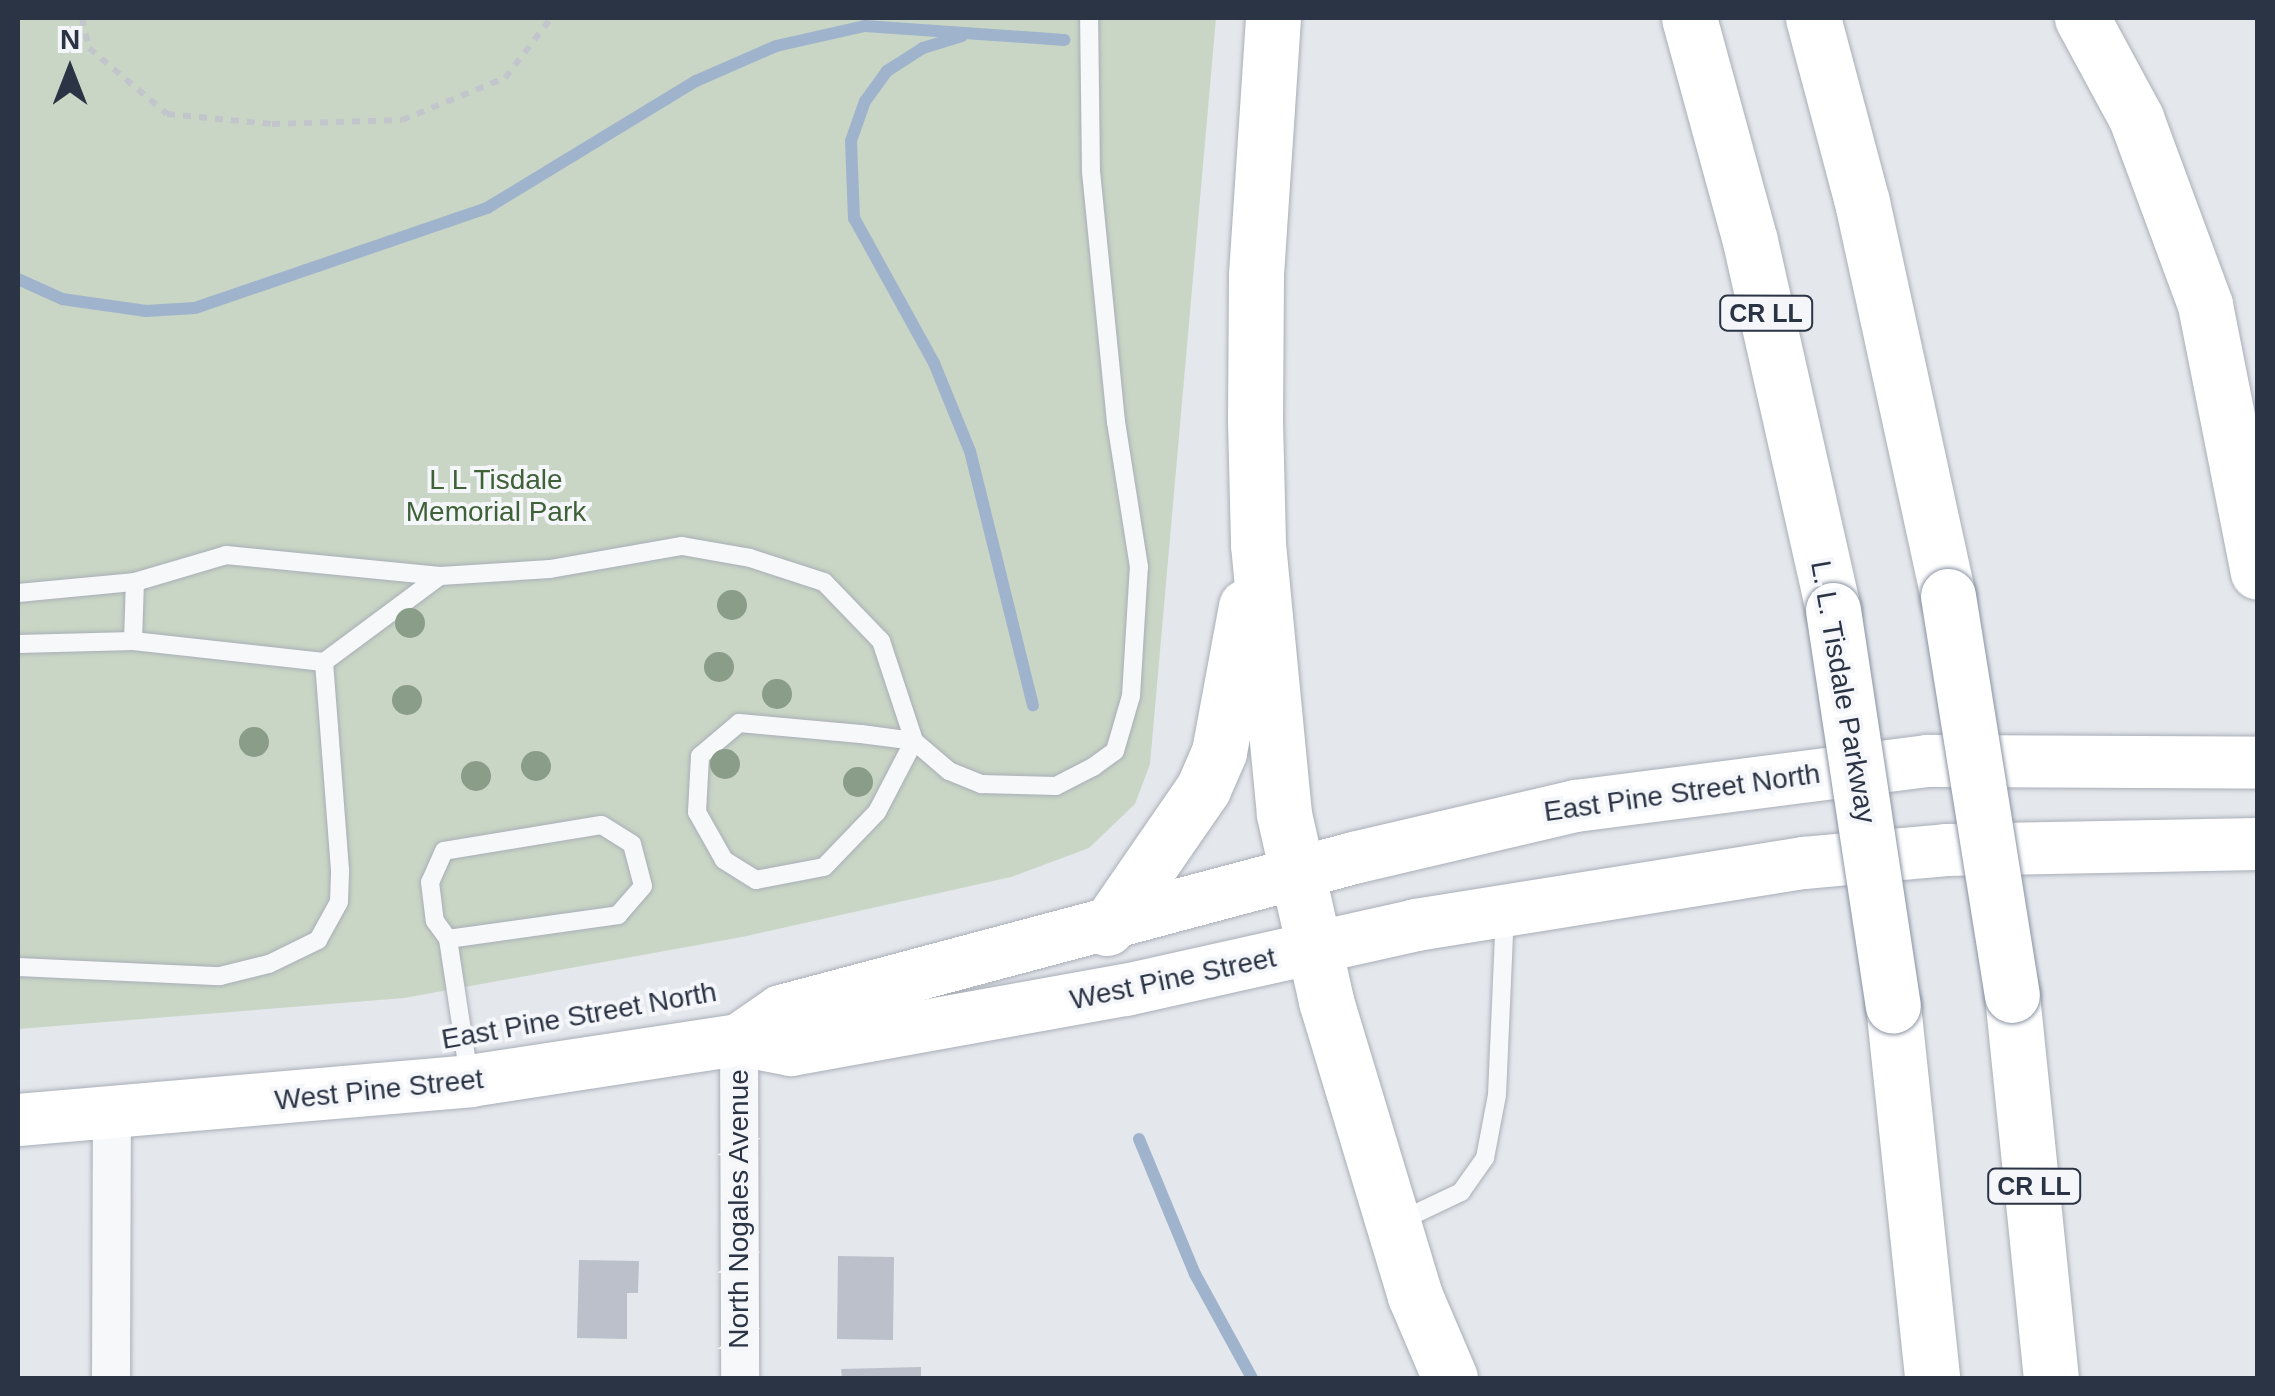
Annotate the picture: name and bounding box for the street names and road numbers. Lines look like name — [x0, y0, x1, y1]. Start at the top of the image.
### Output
road number: CR LL — [1718, 293, 1814, 333]
street label: L. L. Tisdale Parkway — [1803, 558, 1883, 826]
street label: East Pine Street North — [1542, 757, 1822, 829]
street label: West Pine Street — [1067, 941, 1279, 1017]
street label: East Pine Street North — [439, 975, 719, 1057]
street label: West Pine Street — [273, 1062, 485, 1118]
street label: North Nogales Avenue — [722, 1068, 756, 1350]
road number: CR LL — [1986, 1166, 2082, 1206]

